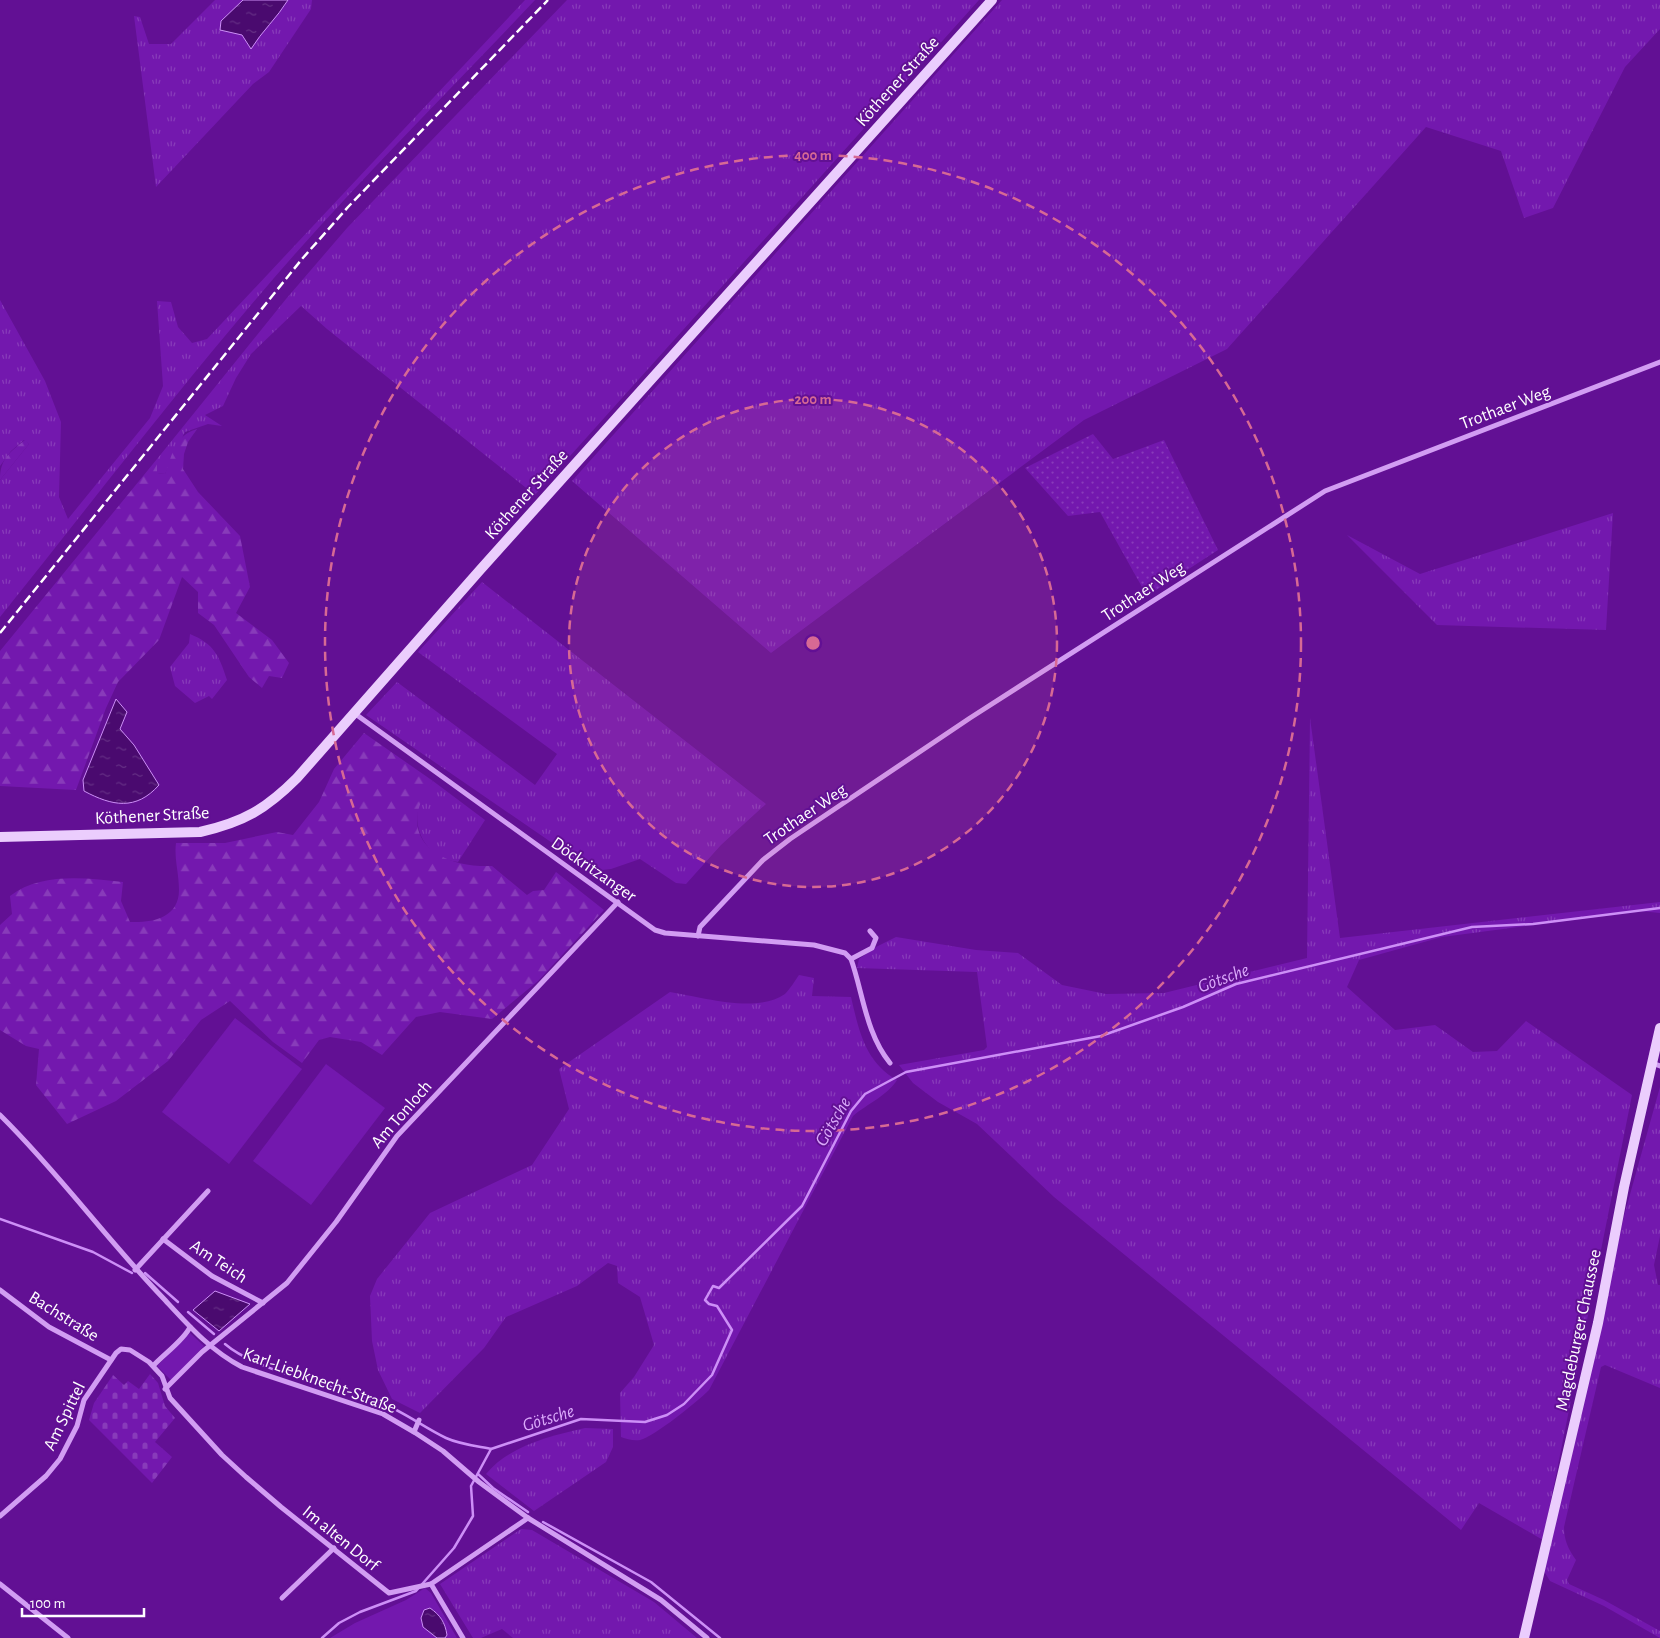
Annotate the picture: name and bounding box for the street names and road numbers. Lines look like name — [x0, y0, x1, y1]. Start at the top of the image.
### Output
street label: Köthener Straße — [853, 33, 943, 130]
street label: Trothaer Weg — [1458, 382, 1553, 433]
street label: Köthener Straße — [482, 446, 572, 543]
street label: Trothaer Weg — [1099, 558, 1188, 625]
street label: Trothaer Weg — [761, 781, 850, 849]
street label: Köthener Straße — [94, 804, 210, 828]
street label: Döckritzanger — [548, 834, 639, 906]
street label: Am Tonloch — [368, 1078, 436, 1152]
street label: Am Teich — [187, 1237, 250, 1287]
street label: Magdeburger Chaussee — [1553, 1248, 1605, 1413]
street label: Bachstraße — [25, 1288, 102, 1345]
street label: Karl-Liebknecht-Straße — [240, 1345, 399, 1417]
street label: Am Spittel — [41, 1379, 89, 1453]
street label: Im alten Dorf — [299, 1503, 383, 1576]

